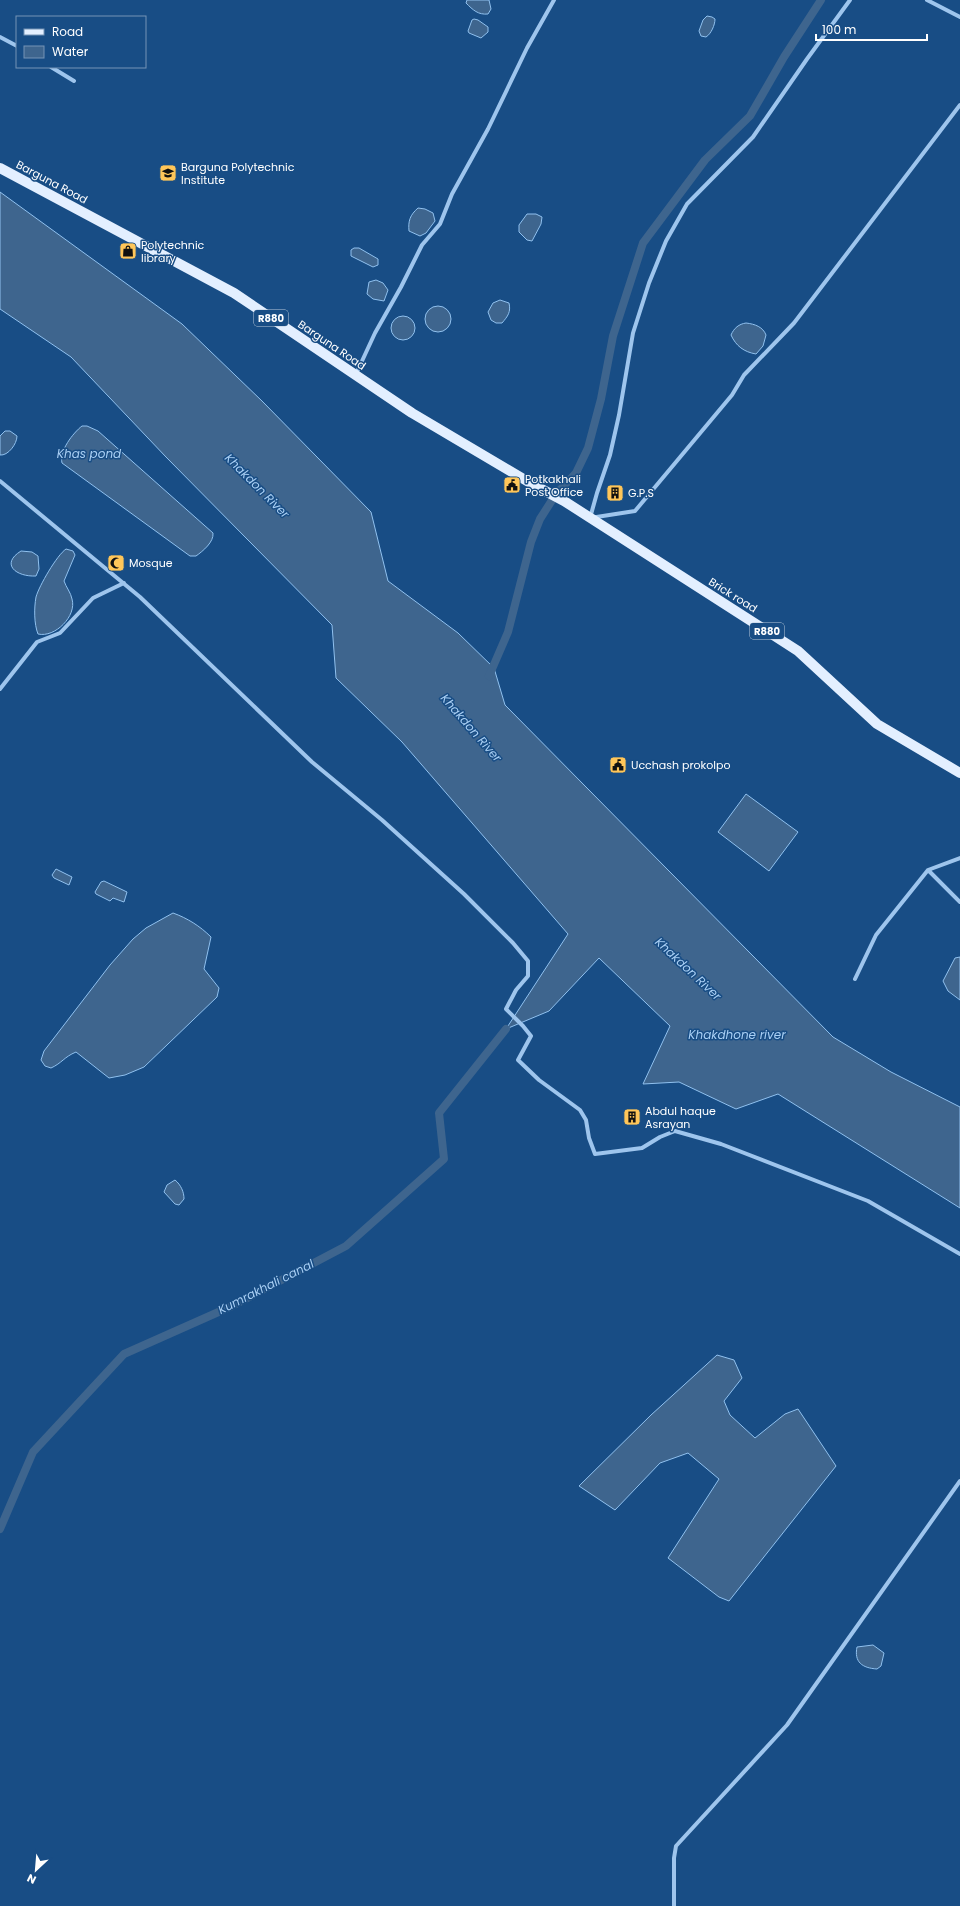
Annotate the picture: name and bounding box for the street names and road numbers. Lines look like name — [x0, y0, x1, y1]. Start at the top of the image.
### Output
street label: Barguna Road — [13, 156, 91, 208]
road number: R880 — [254, 310, 288, 326]
street label: Barguna Road — [295, 316, 369, 374]
street label: Brick road — [705, 574, 761, 616]
road number: R880 — [750, 623, 784, 639]

